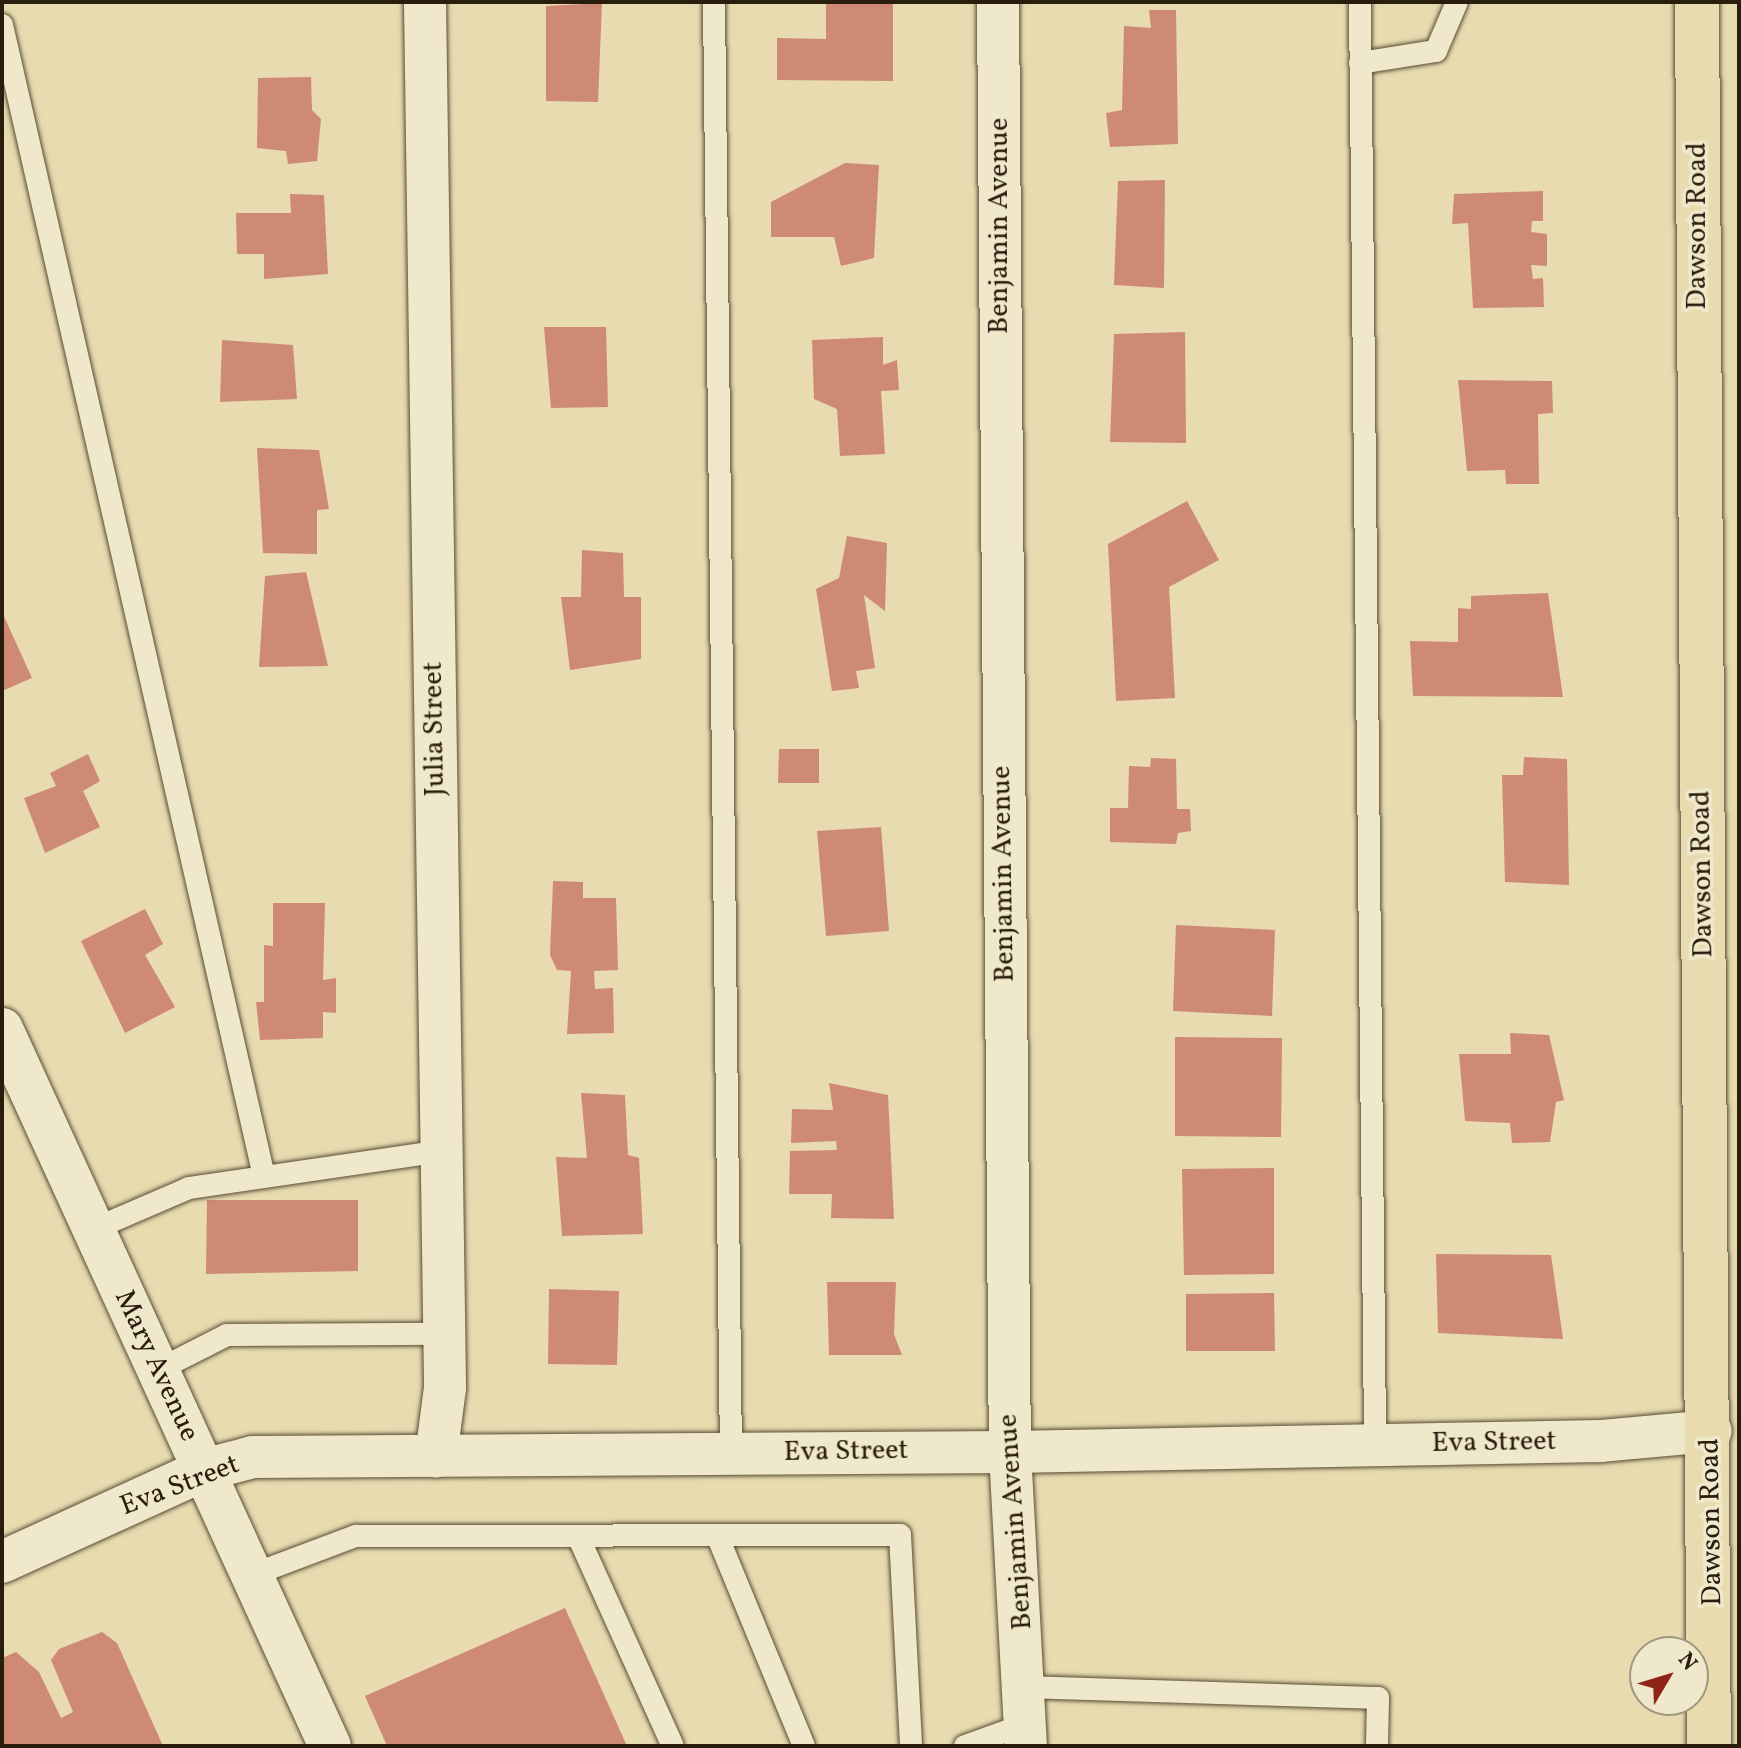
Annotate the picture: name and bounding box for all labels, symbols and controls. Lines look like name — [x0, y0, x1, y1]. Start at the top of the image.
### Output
street label: Benjamin Avenue — [983, 118, 1017, 334]
street label: Dawson Road — [1681, 142, 1715, 310]
street label: Julia Street — [417, 661, 453, 797]
street label: Benjamin Avenue — [985, 766, 1023, 982]
street label: Dawson Road — [1685, 790, 1721, 958]
street label: Mary Avenue — [106, 1285, 206, 1447]
street label: Benjamin Avenue — [992, 1413, 1040, 1631]
street label: Eva Street — [1431, 1425, 1557, 1461]
street label: Eva Street — [783, 1434, 909, 1470]
street label: Dawson Road — [1694, 1438, 1730, 1606]
street label: Eva Street — [116, 1448, 244, 1524]
north arrow — [1629, 1636, 1709, 1716]
text: N — [1670, 1646, 1704, 1678]

